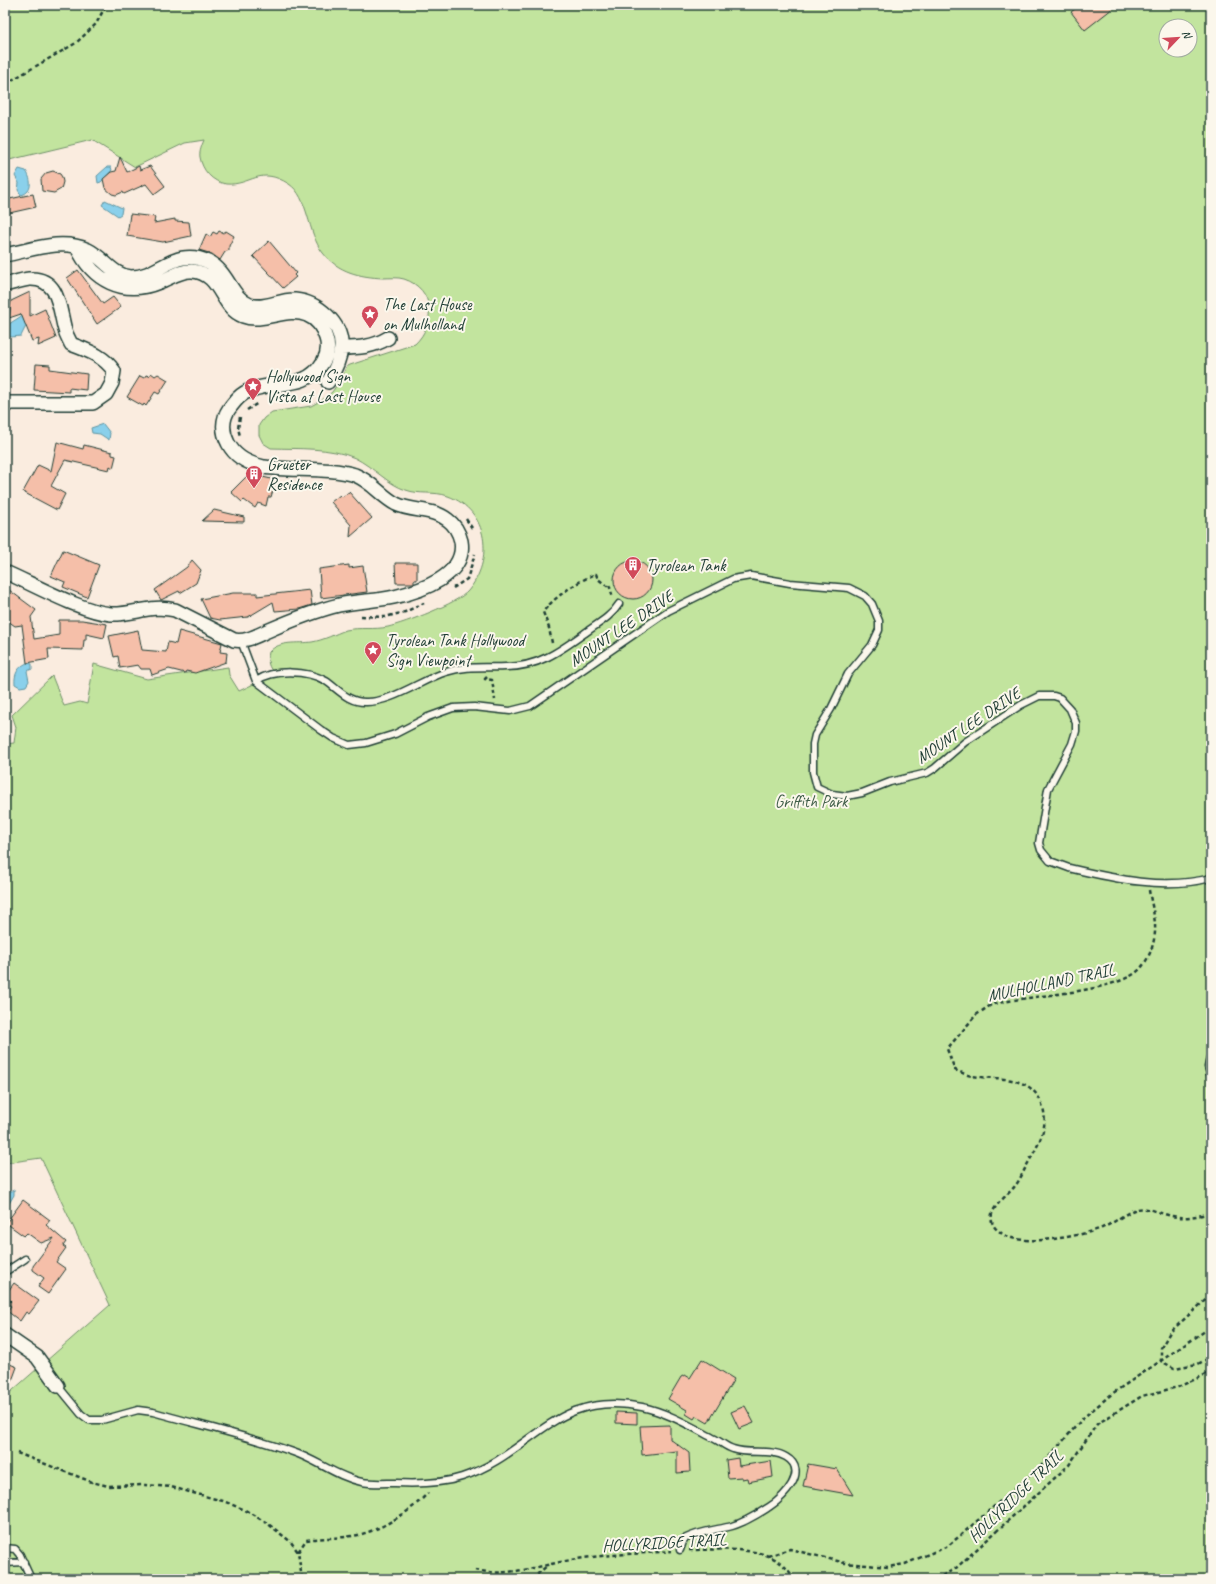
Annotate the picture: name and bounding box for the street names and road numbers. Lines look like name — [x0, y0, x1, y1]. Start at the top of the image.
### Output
street label: MOUNT LEE DRIVE — [565, 584, 680, 671]
street label: MOUNT LEE DRIVE — [912, 681, 1027, 768]
street label: MULHOLLAND TRAIL — [986, 959, 1117, 1006]
street label: HOLLYRIDGE TRAIL — [964, 1445, 1068, 1547]
street label: HOLLYRIDGE TRAIL — [602, 1529, 727, 1556]

